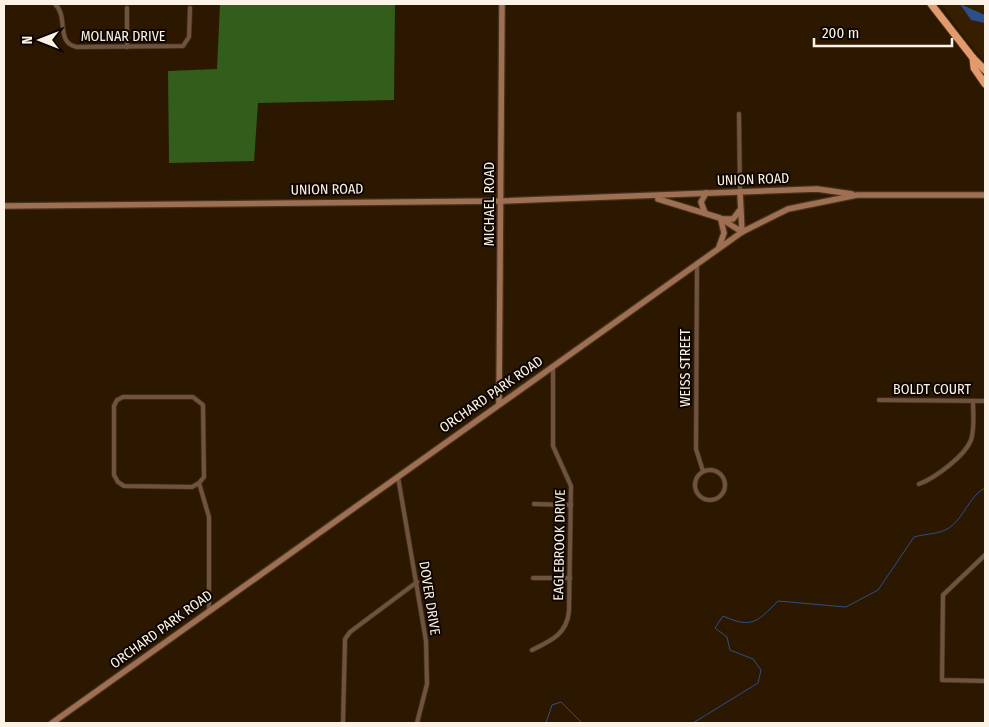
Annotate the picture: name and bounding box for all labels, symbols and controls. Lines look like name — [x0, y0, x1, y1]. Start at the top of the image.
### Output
north arrow — [15, 15, 65, 65]
scale bar — [814, 15, 952, 47]
text: 200 m — [822, 24, 859, 42]
street label: MOLNAR DRIVE — [81, 28, 166, 45]
text: N — [19, 36, 36, 44]
street label: MICHAEL ROAD — [481, 162, 498, 246]
street label: UNION ROAD — [716, 170, 790, 189]
street label: UNION ROAD — [291, 180, 363, 199]
street label: WEISS STREET — [677, 328, 694, 407]
street label: ORCHARD PARK ROAD — [436, 352, 546, 436]
street label: BOLDT COURT — [893, 381, 971, 398]
street label: EAGLEBROOK DRIVE — [550, 489, 569, 601]
street label: DOVER DRIVE — [415, 560, 444, 637]
street label: ORCHARD PARK ROAD — [107, 587, 216, 672]

